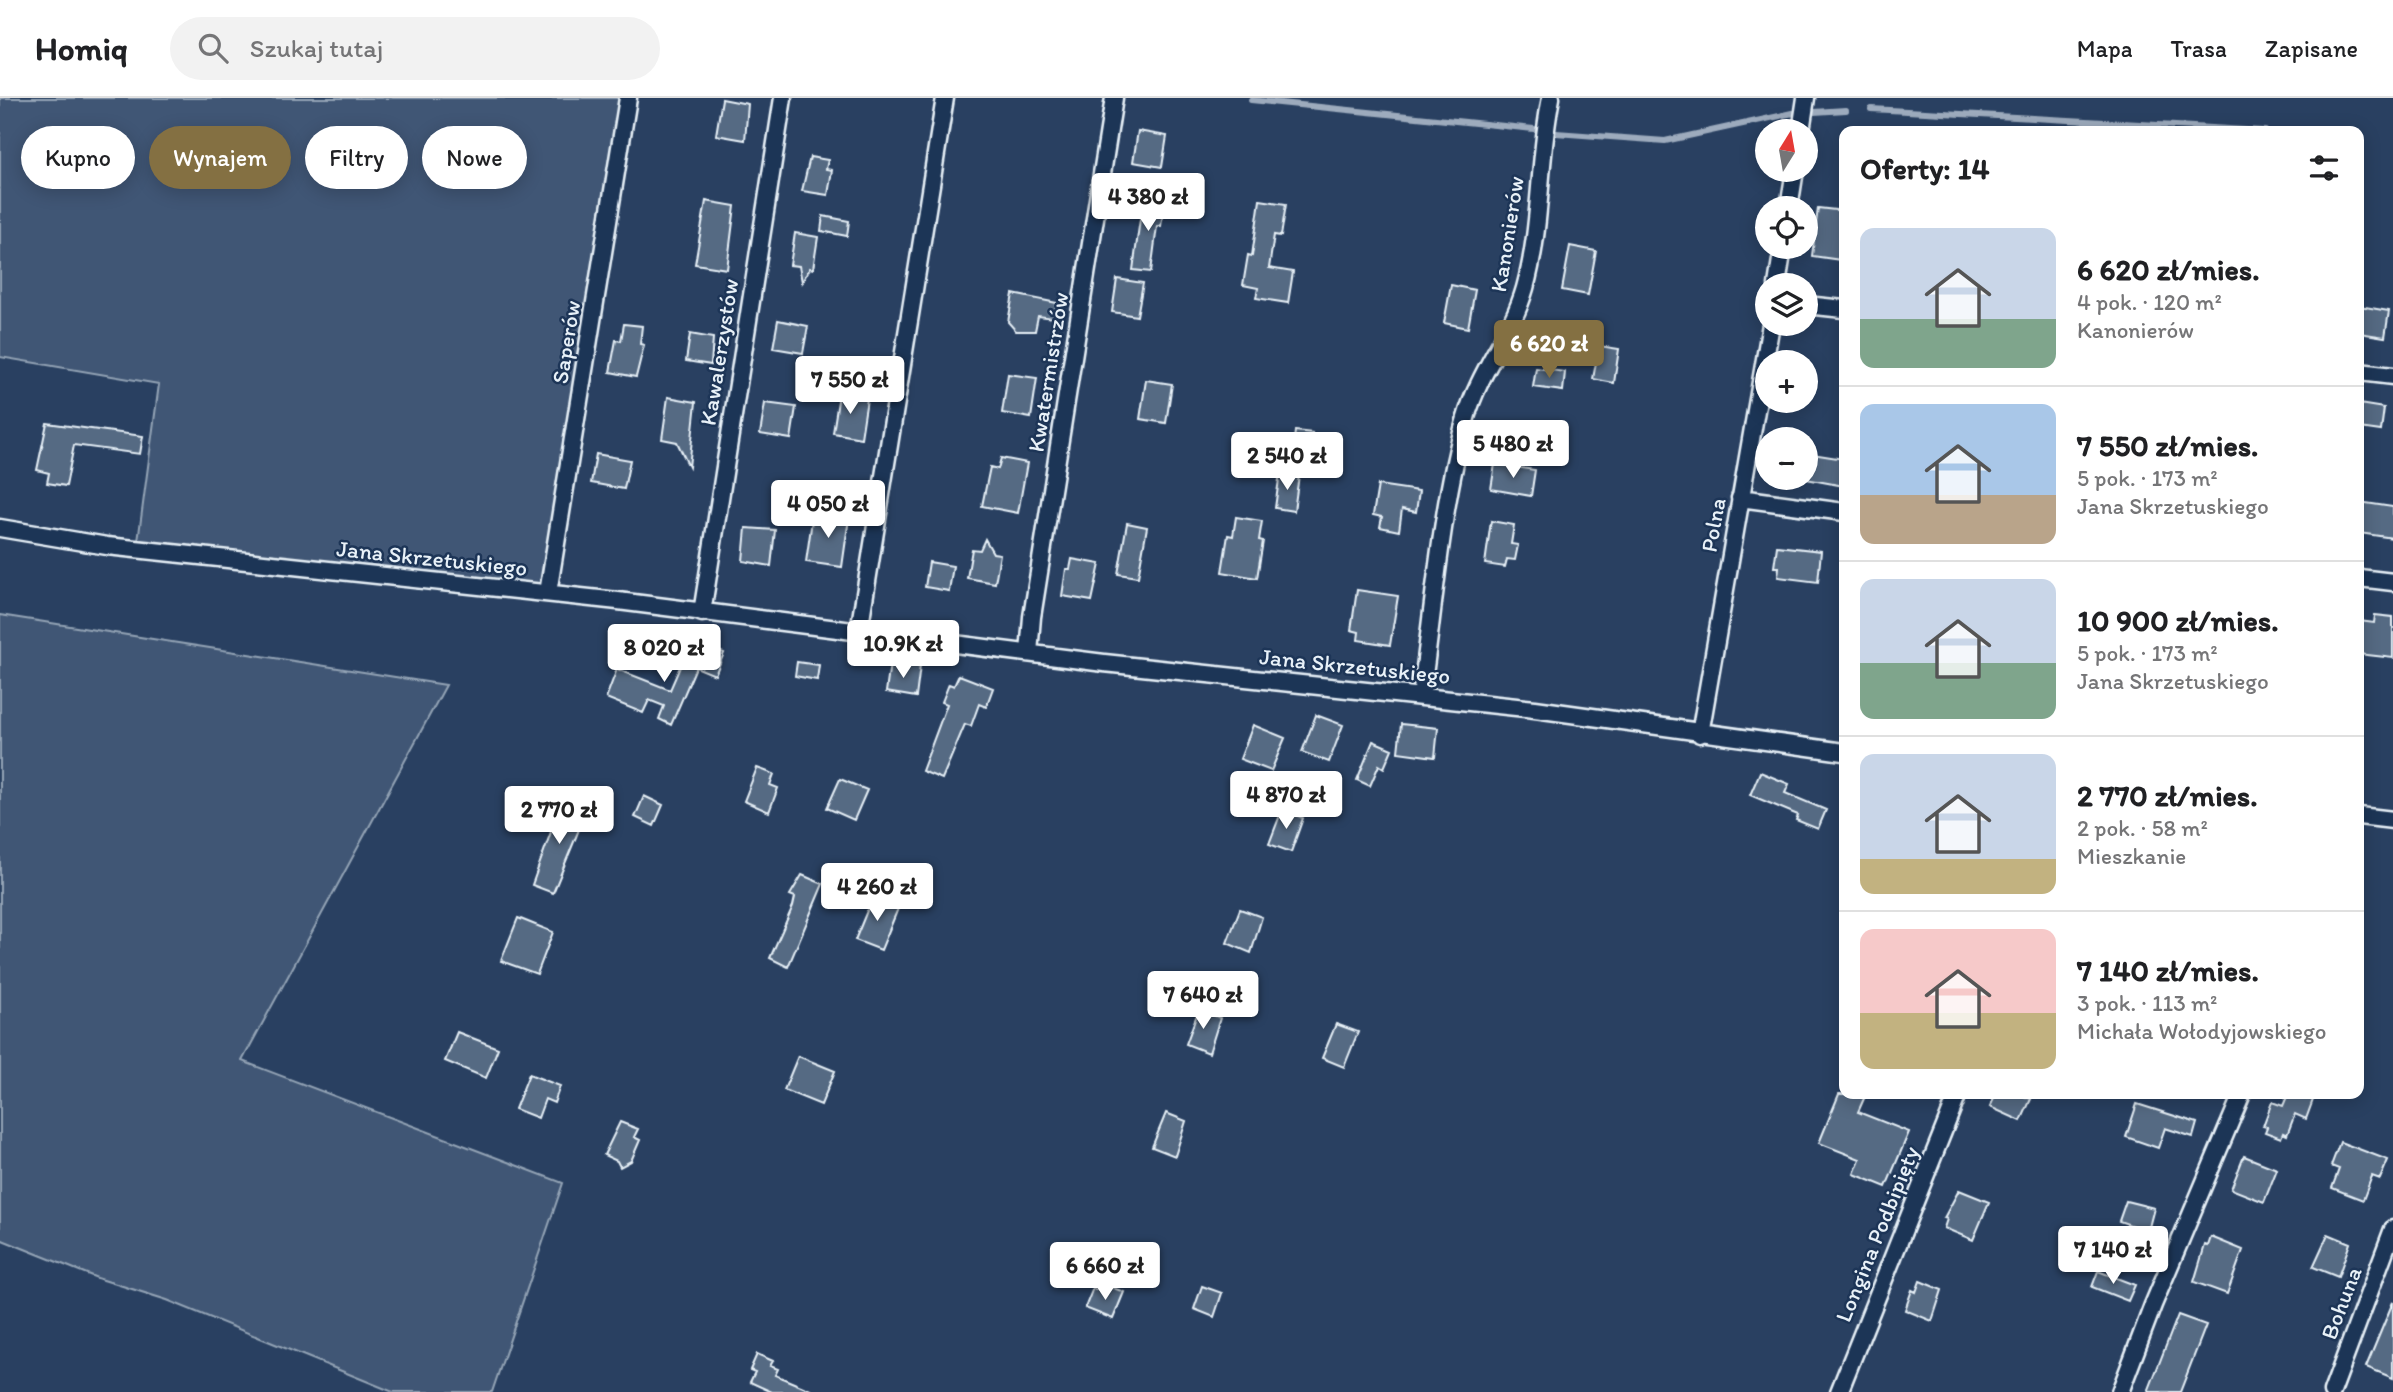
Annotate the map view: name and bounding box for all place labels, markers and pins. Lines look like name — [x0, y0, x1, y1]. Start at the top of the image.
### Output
pin: 4 380 zł — [1076, 174, 1220, 233]
pin: 6 620 zł — [1477, 320, 1621, 380]
pin: 7 550 zł — [778, 356, 922, 416]
pin: 5 480 zł — [1441, 420, 1585, 480]
pin: 2 540 zł — [1215, 432, 1359, 492]
pin: 4 050 zł — [756, 480, 900, 540]
pin: 10.9K zł — [831, 620, 975, 680]
pin: 8 020 zł — [592, 624, 736, 684]
pin: 4 870 zł — [1214, 772, 1358, 831]
pin: 2 770 zł — [487, 786, 631, 846]
pin: 4 260 zł — [805, 864, 949, 923]
pin: 7 640 zł — [1131, 972, 1275, 1031]
pin: 7 140 zł — [2041, 1226, 2185, 1286]
pin: 6 660 zł — [1033, 1242, 1177, 1302]

